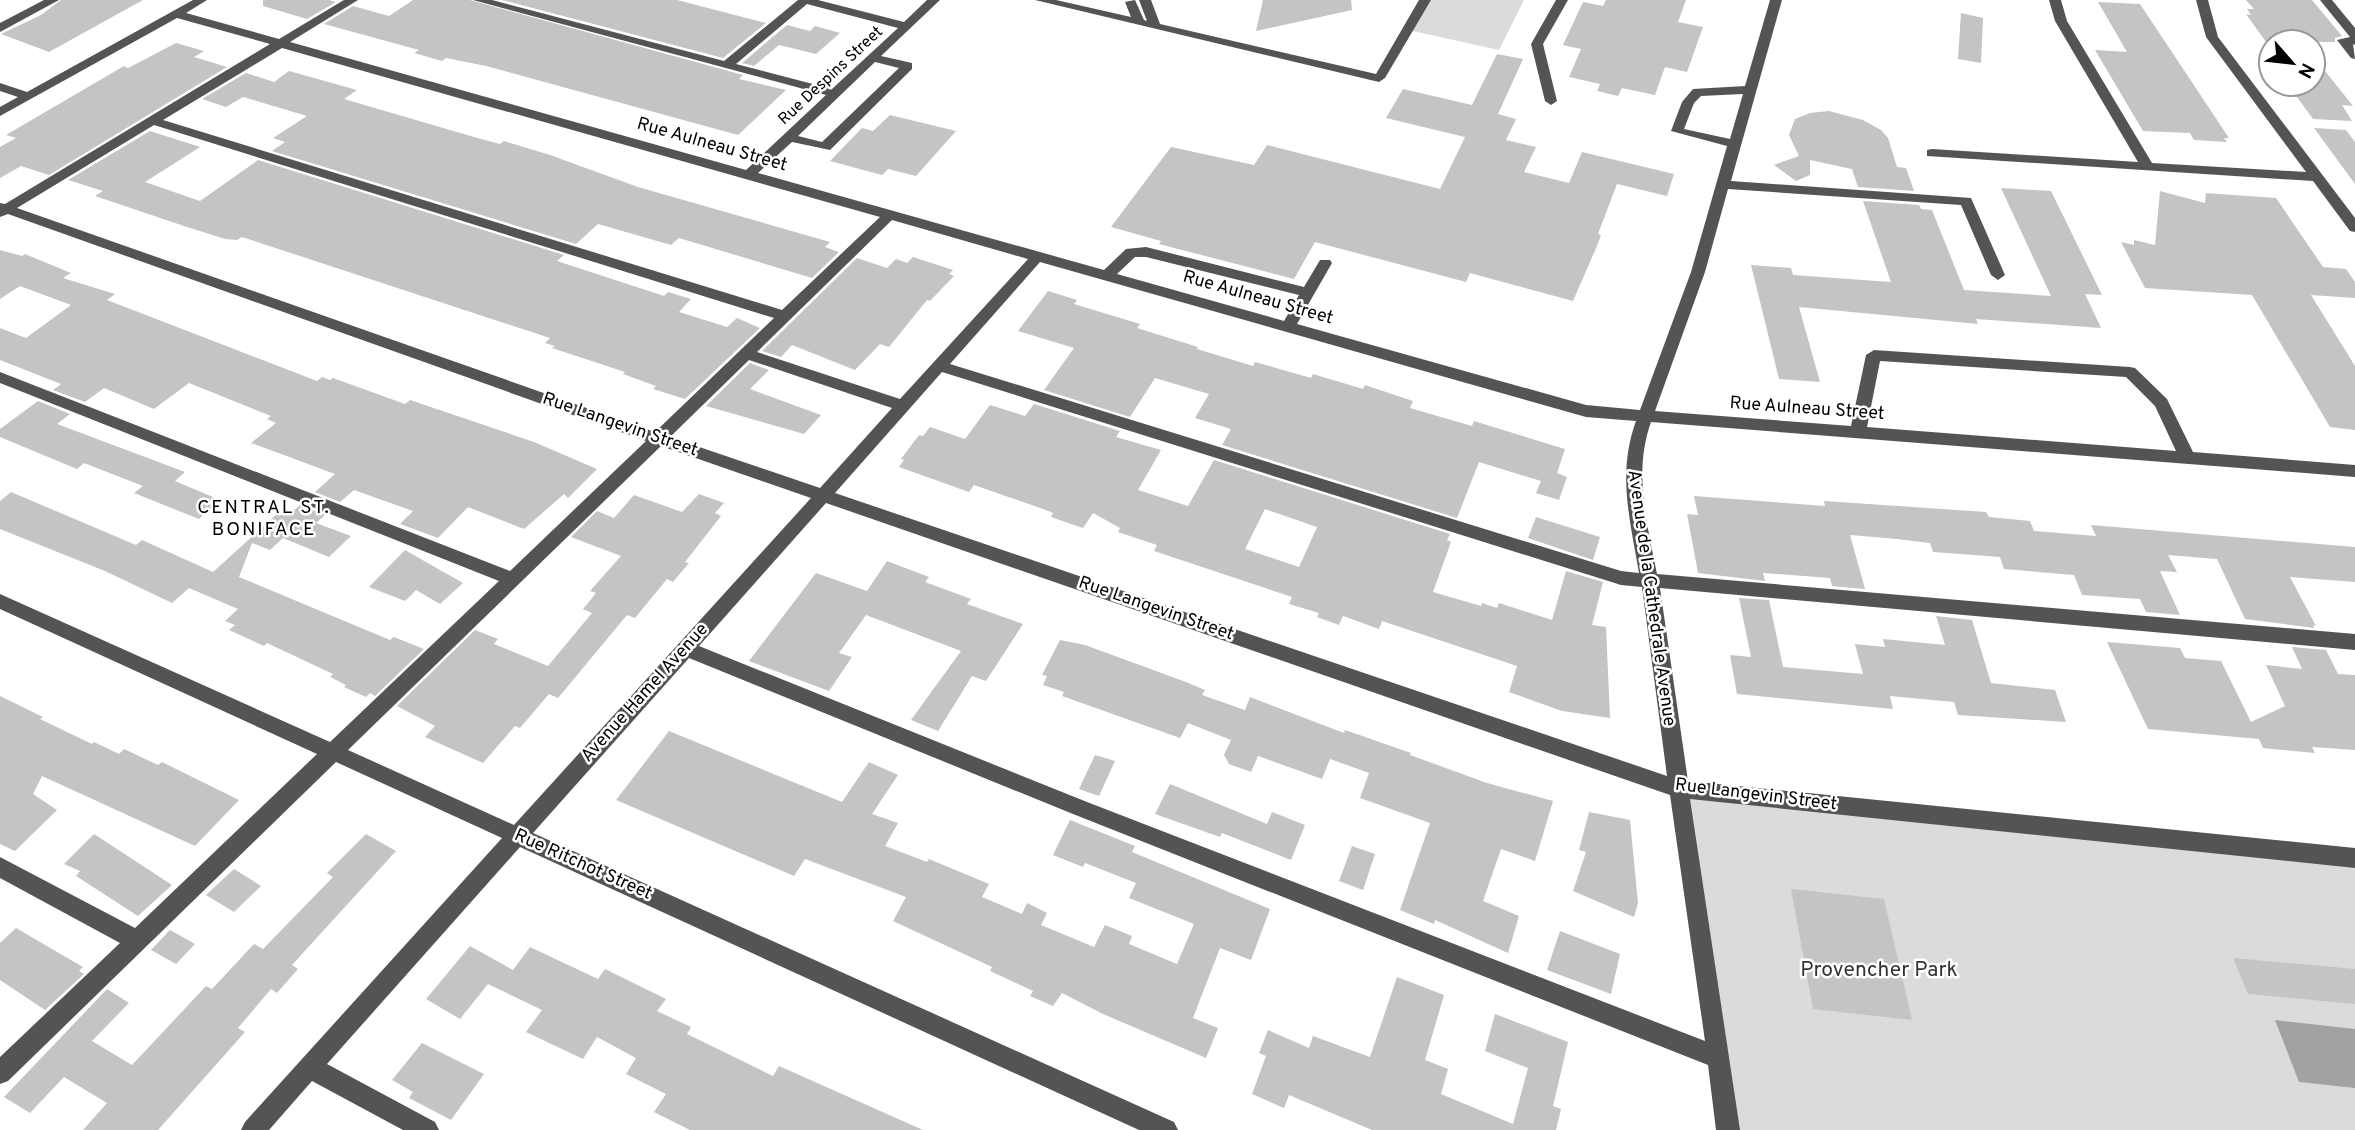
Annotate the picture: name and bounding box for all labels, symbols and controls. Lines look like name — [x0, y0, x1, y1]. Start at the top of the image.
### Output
street label: Rue Despins Street — [775, 22, 887, 130]
north arrow — [2257, 28, 2327, 98]
text: N — [2291, 58, 2319, 82]
street label: Rue Aulneau Street — [634, 113, 790, 177]
street label: Rue Aulneau Street — [1180, 266, 1336, 330]
street label: Rue Langevin Street — [539, 388, 701, 462]
street label: Rue Aulneau Street — [1729, 392, 1885, 426]
street label: Avenue de la Cathedrale Avenue — [1622, 468, 1680, 728]
district label: CENTRAL ST. BONIFACE — [197, 496, 331, 542]
street label: Rue Langevin Street — [1075, 572, 1237, 646]
street label: Avenue Hamel Avenue — [576, 619, 714, 767]
street label: Rue Langevin Street — [1674, 774, 1838, 816]
street label: Rue Ritchot Street — [510, 824, 656, 906]
park label: Provencher Park — [1800, 957, 1958, 984]

